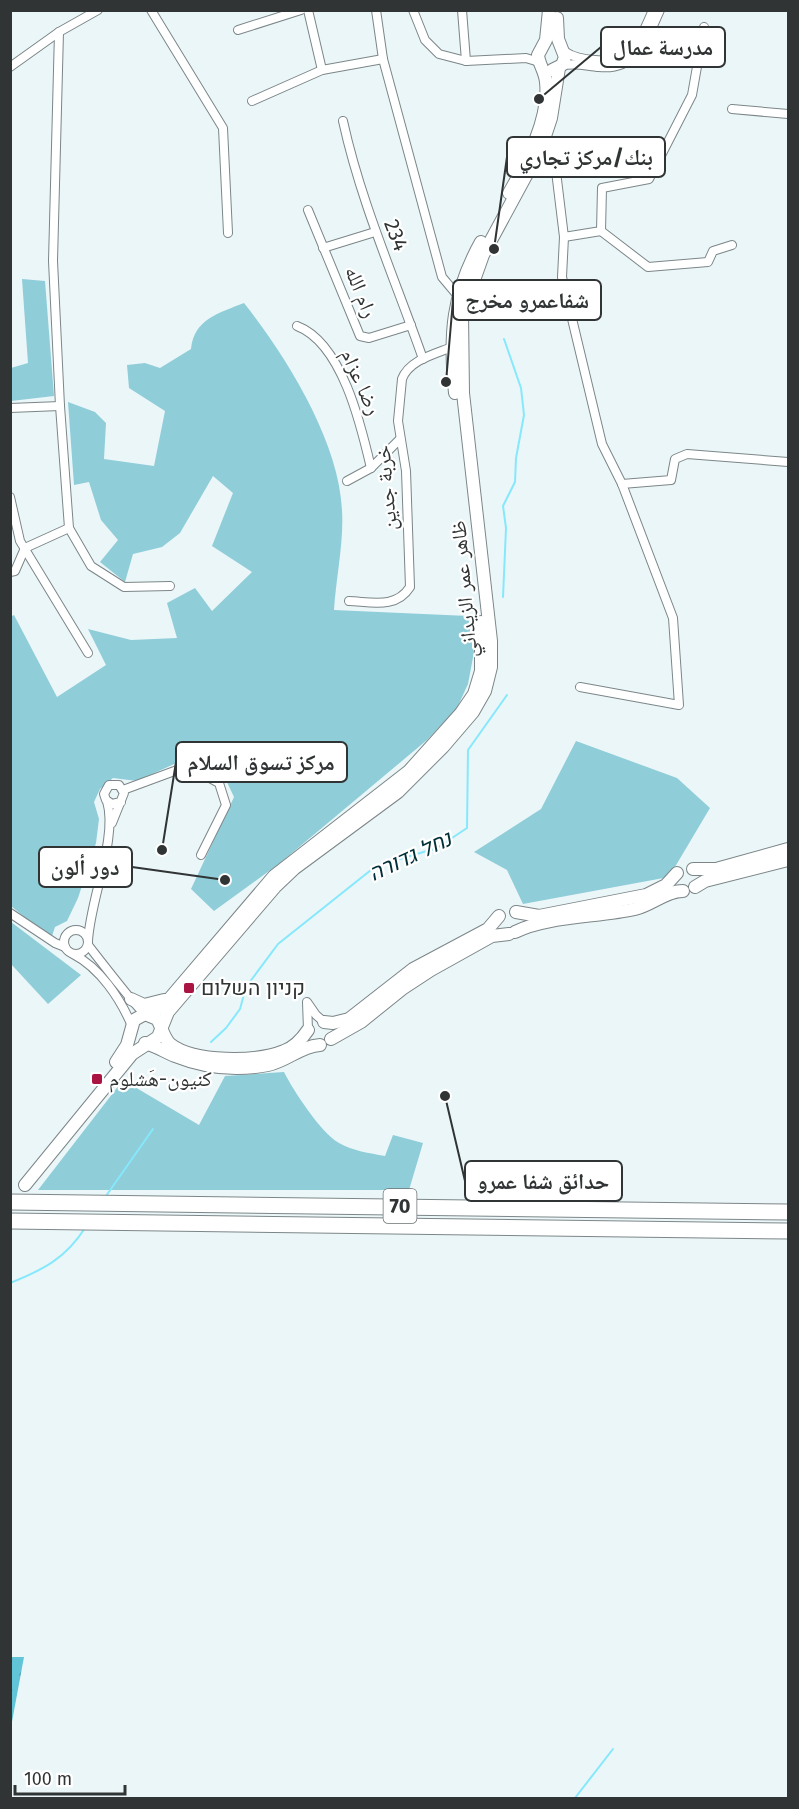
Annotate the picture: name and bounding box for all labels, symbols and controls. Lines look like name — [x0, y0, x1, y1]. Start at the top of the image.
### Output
callout: مدرسة عمال — [601, 27, 725, 67]
text: مدرسة عمال — [613, 34, 713, 61]
callout: بنك/مركز تجاري — [507, 137, 665, 177]
text: بنك/مركز تجاري — [519, 144, 653, 174]
street label: 234 — [378, 215, 414, 255]
street label: رام الله — [338, 263, 383, 322]
callout: شفاعمرو مخرج — [453, 280, 601, 320]
text: شفاعمرو مخرج — [465, 287, 589, 314]
street label: رضا عزام — [334, 345, 387, 420]
street label: خربة جدين — [369, 444, 403, 532]
street label: ظاهر عمر الزيداني — [445, 519, 486, 659]
callout: مركز تسوق السلام — [176, 742, 347, 782]
text: مركز تسوق السلام — [187, 749, 335, 778]
water label: נחל גדורה — [364, 824, 458, 887]
callout: دور ألون — [39, 847, 132, 887]
text: دور ألون — [50, 853, 120, 881]
place label: קניון השלום — [201, 975, 305, 1001]
marker: קניון השלום — [182, 981, 196, 995]
place label: كنيون-هَشلوم — [109, 1066, 212, 1093]
marker: كنيون-هَشلوم — [90, 1072, 104, 1086]
callout: حدائق شفا عمرو — [465, 1161, 622, 1201]
text: حدائق شفا عمرو — [477, 1168, 609, 1195]
road number: 70 — [384, 1189, 416, 1223]
scale bar — [15, 1758, 124, 1796]
text: 100 m — [24, 1768, 72, 1790]

